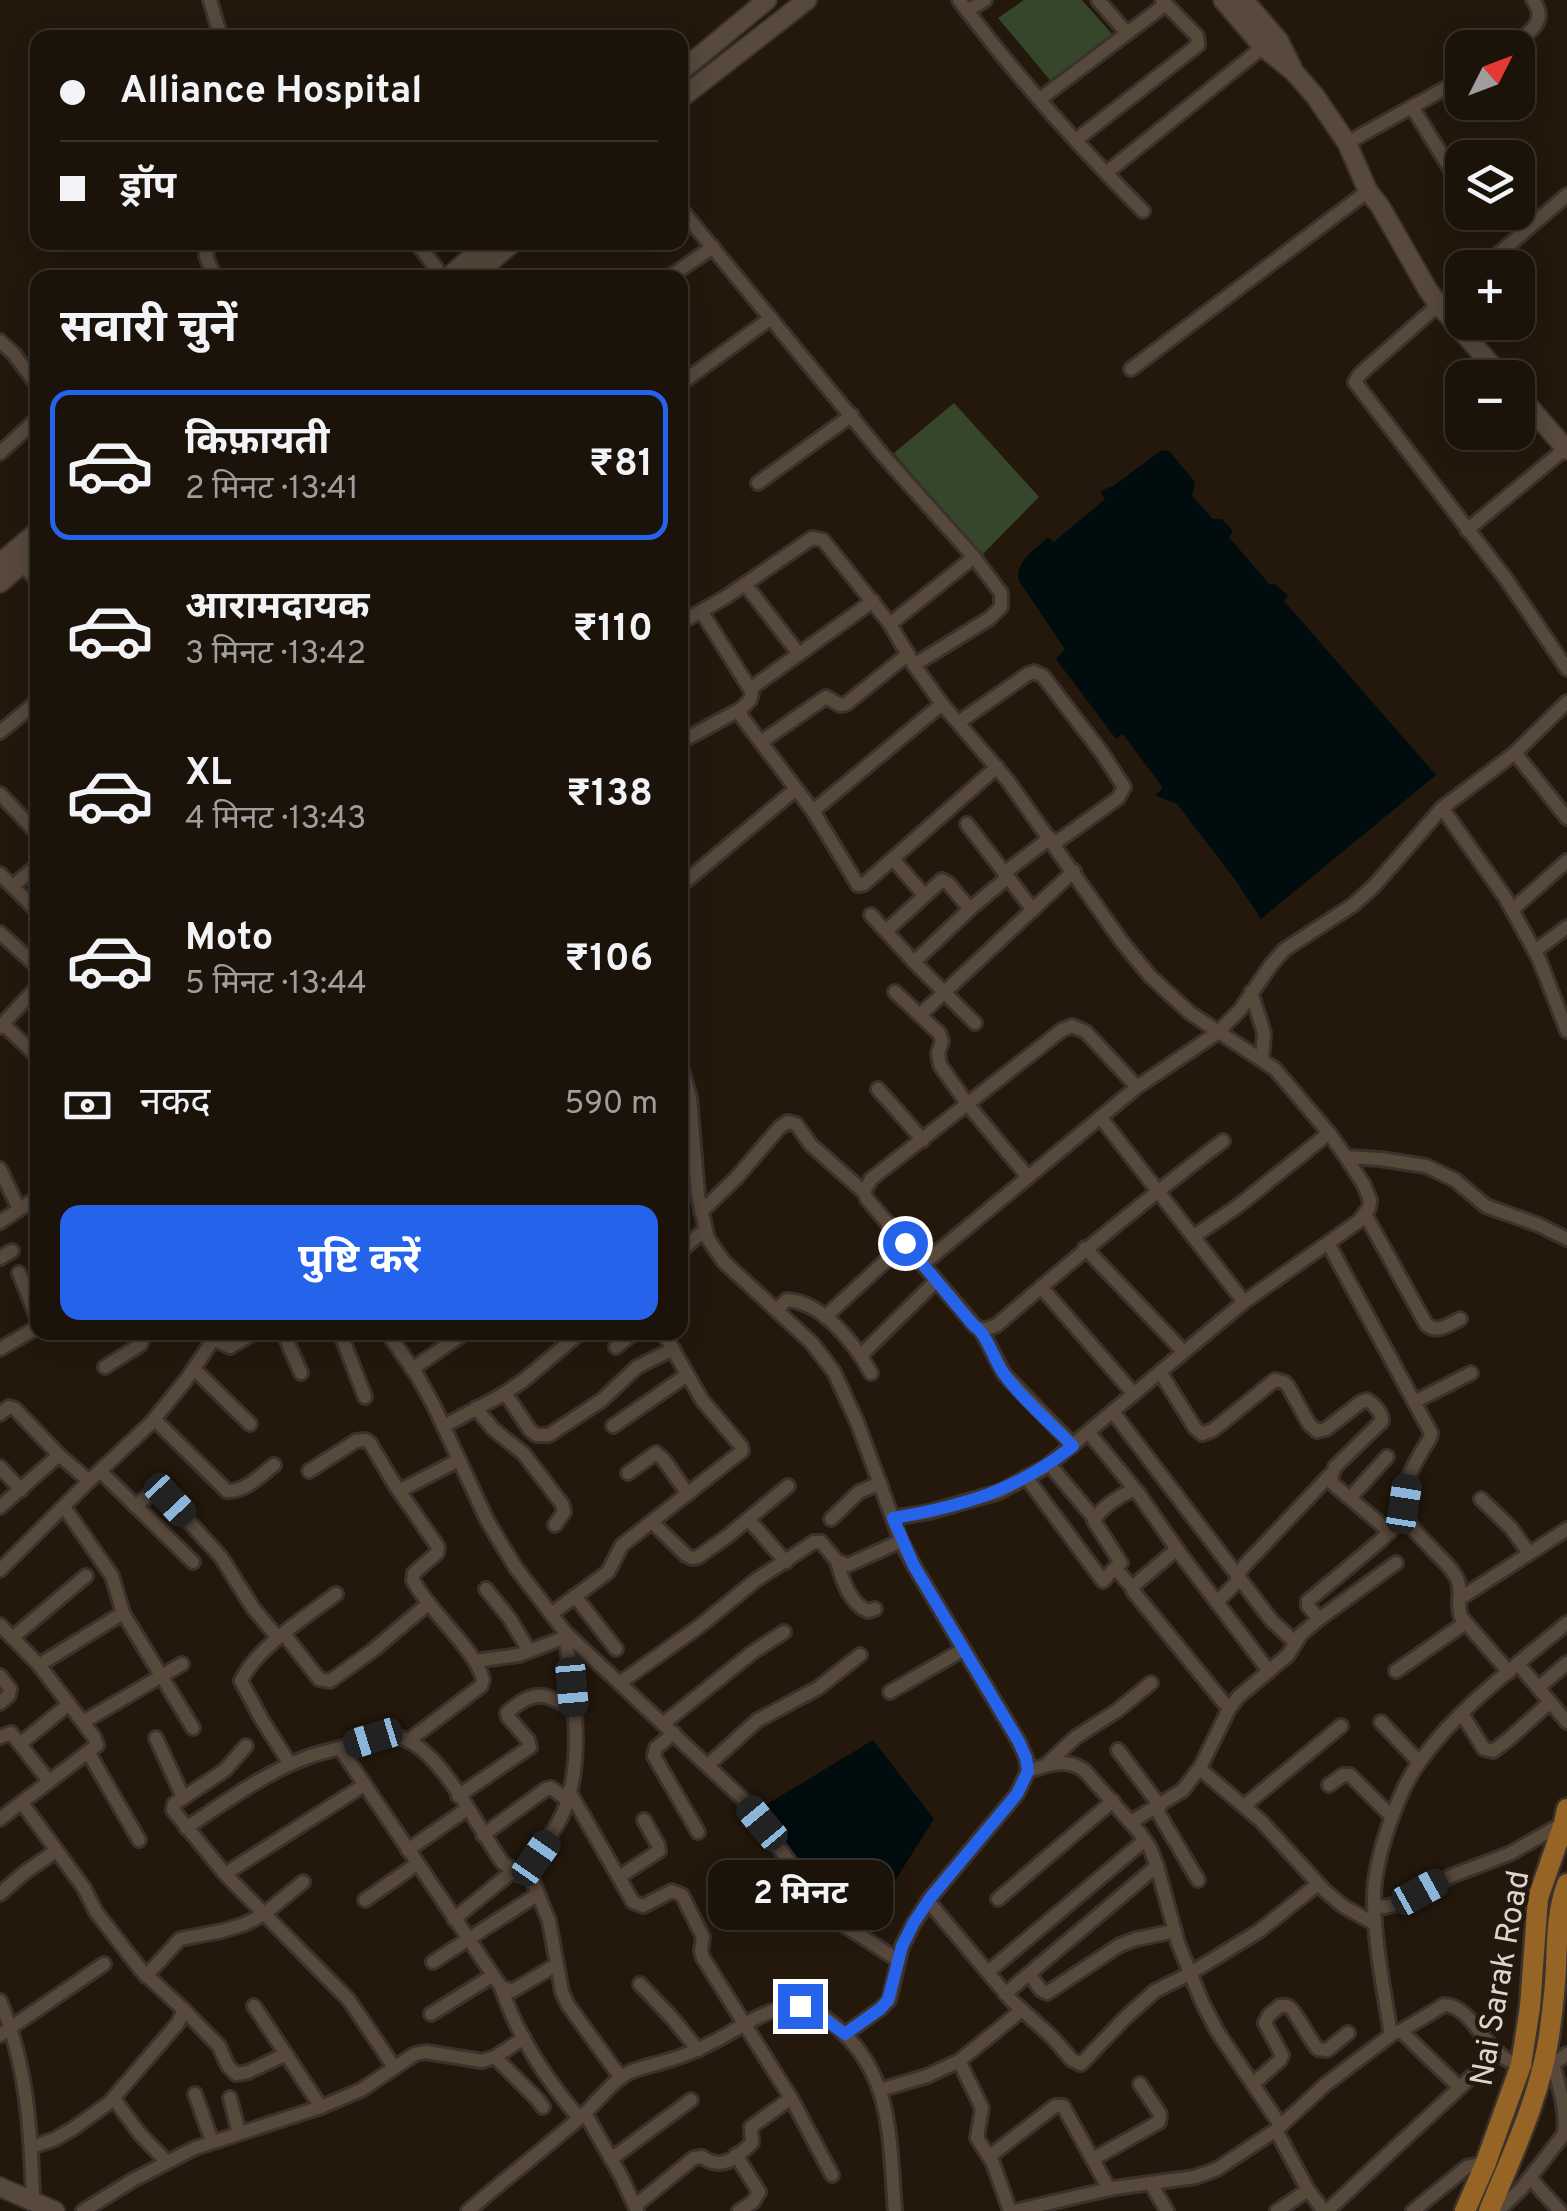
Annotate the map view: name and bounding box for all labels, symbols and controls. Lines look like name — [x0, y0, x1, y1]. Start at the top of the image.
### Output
north arrow — [1445, 30, 1535, 120]
map controls — [1445, 30, 1535, 450]
text: Alliance Hospital — [120, 68, 422, 117]
button: layers — [1445, 140, 1535, 230]
text: ड्रॉप — [120, 164, 176, 213]
button: + — [1445, 250, 1535, 340]
text: सवारी चुनें — [60, 301, 237, 358]
button: − — [1445, 360, 1535, 450]
text: किफ़ायती — [185, 419, 329, 468]
icon: car — [65, 420, 155, 510]
text: ₹81 — [589, 441, 653, 490]
text: 2 मिनट · 13:41 — [185, 470, 359, 510]
text: आरामदायक — [185, 584, 369, 633]
icon: car — [65, 585, 155, 675]
text: ₹110 — [573, 606, 653, 655]
text: 3 मिनट · 13:42 — [185, 635, 366, 675]
icon: car — [65, 750, 155, 840]
text: XL — [185, 750, 232, 799]
text: ₹138 — [566, 771, 653, 820]
text: 4 मिनट · 13:43 — [185, 800, 366, 840]
icon: car — [65, 915, 155, 1005]
text: Moto — [185, 915, 273, 964]
text: ₹106 — [564, 936, 653, 985]
text: 5 मिनट · 13:44 — [185, 965, 367, 1005]
icon: cash — [60, 1078, 115, 1133]
text: नकद — [140, 1080, 210, 1129]
text: 590 m — [564, 1085, 658, 1125]
button: पुष्टि करें — [60, 1205, 658, 1320]
route start — [883, 1221, 928, 1266]
car — [139, 1468, 201, 1532]
car — [1384, 1472, 1424, 1536]
car — [554, 1656, 590, 1718]
car — [340, 1715, 406, 1761]
car — [731, 1790, 793, 1856]
car — [507, 1825, 565, 1891]
callout: 2 मिनट — [708, 1861, 892, 1931]
car — [1386, 1864, 1454, 1920]
street label: Nai Sarak Road — [1463, 1868, 1541, 2089]
text: 2 मिनट — [753, 1875, 848, 1915]
route end — [778, 1984, 823, 2029]

